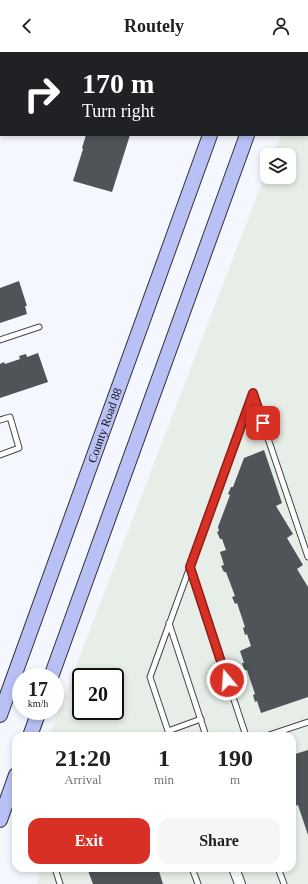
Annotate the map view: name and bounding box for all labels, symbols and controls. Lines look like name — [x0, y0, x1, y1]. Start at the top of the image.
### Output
icon: back — [16, 15, 38, 37]
icon: person — [270, 15, 292, 37]
text: Routely — [124, 16, 184, 36]
icon: right — [16, 68, 68, 120]
text: 170 m — [82, 68, 154, 99]
text: Turn right — [82, 101, 155, 121]
map controls — [260, 148, 296, 184]
button: layers — [260, 148, 296, 184]
street label: County Road 88 — [85, 386, 125, 465]
pin — [246, 406, 280, 440]
icon: arrive — [252, 412, 274, 434]
position arrow — [206, 659, 248, 701]
speed limit sign: 20 — [72, 668, 124, 720]
text: 17 — [28, 678, 48, 700]
text: km/h — [28, 698, 48, 709]
text: 21:20 — [55, 745, 111, 771]
text: 1 — [158, 745, 170, 771]
text: 190 — [217, 745, 253, 771]
text: Arrival — [64, 772, 102, 787]
text: min — [154, 772, 174, 787]
text: m — [230, 772, 240, 787]
button: Exit — [28, 818, 150, 864]
button: Share — [158, 818, 280, 864]

